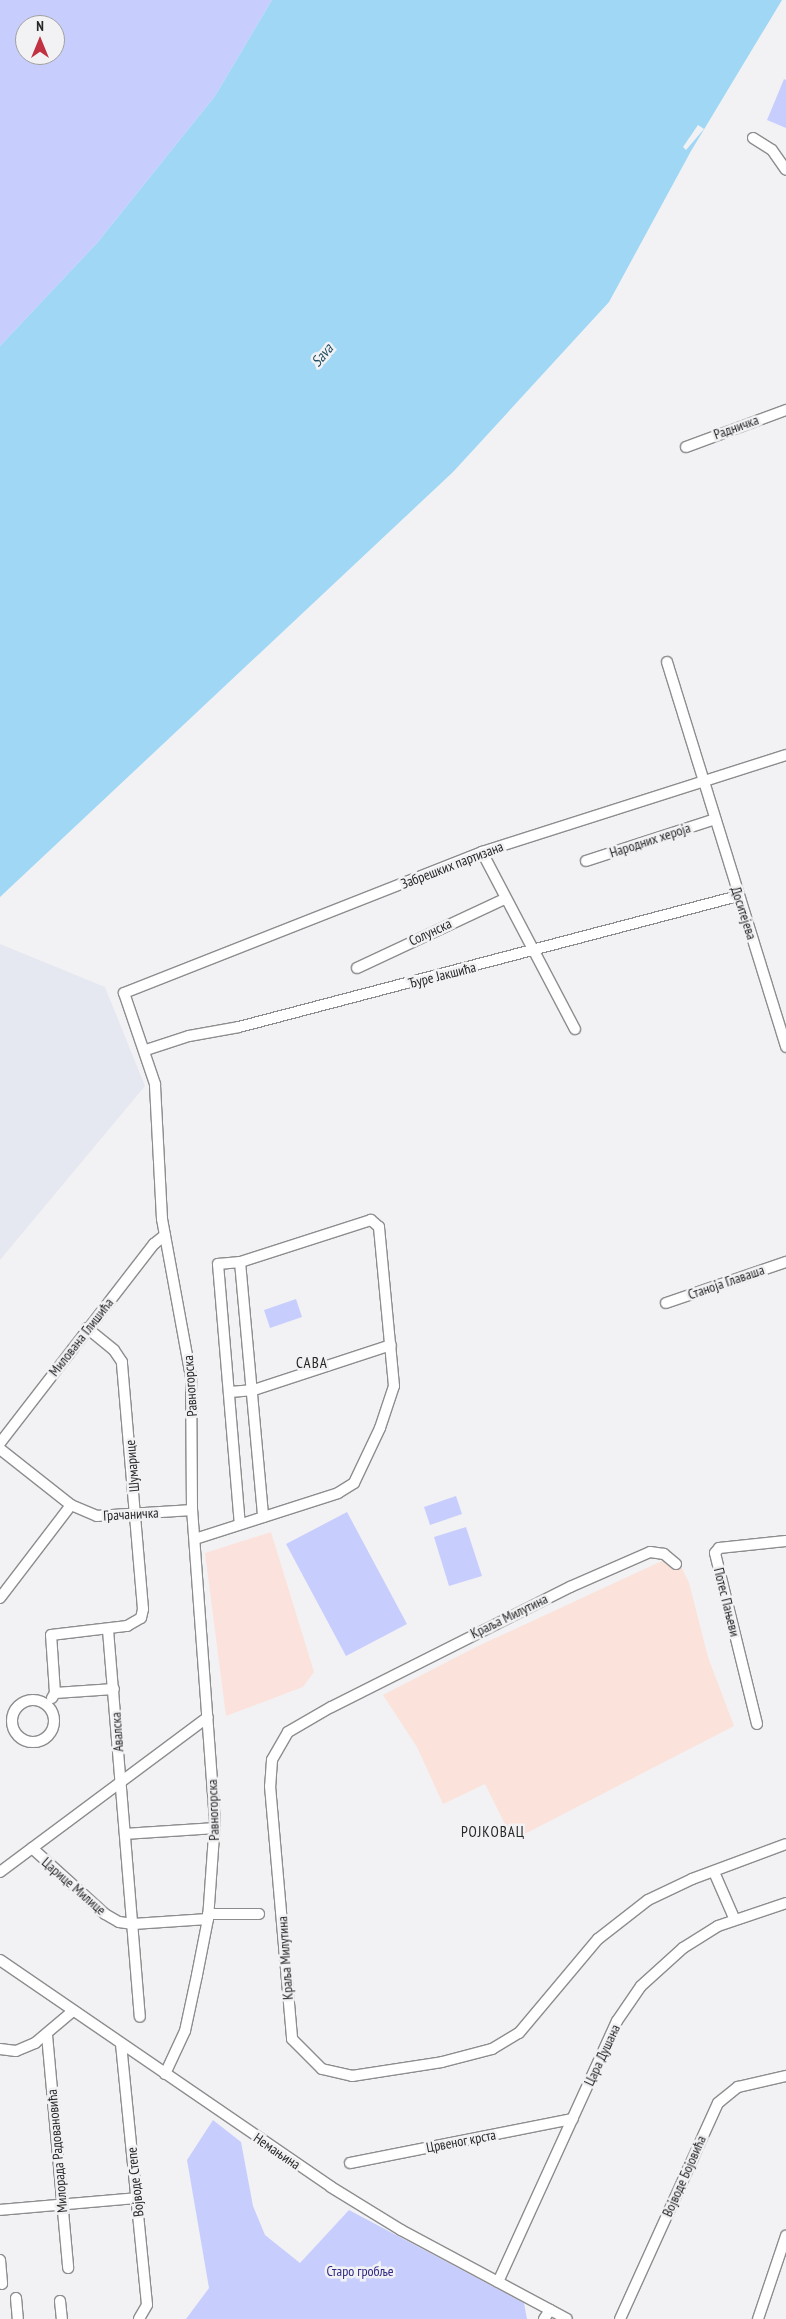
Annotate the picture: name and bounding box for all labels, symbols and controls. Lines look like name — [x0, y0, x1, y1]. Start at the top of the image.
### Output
north arrow — [15, 15, 65, 65]
text: N — [36, 17, 44, 35]
water label: Sava — [307, 340, 337, 370]
street label: Радничка — [711, 411, 761, 443]
street label: Народних хероја — [607, 819, 693, 861]
street label: Забрешких партизана — [398, 838, 506, 892]
street label: Доситејева — [728, 884, 760, 942]
street label: Солунска — [406, 915, 454, 949]
street label: Ђуре Јакшића — [406, 959, 478, 991]
street label: Станоја Главаша — [686, 1261, 766, 1303]
street label: Милована Глишића — [45, 1295, 117, 1379]
district label: САВА — [296, 1354, 328, 1372]
street label: Равногорска — [179, 1355, 201, 1417]
street label: Шумарице — [121, 1439, 143, 1493]
street label: Грачаничка — [103, 1504, 159, 1524]
street label: Потес Пањеви — [710, 1566, 744, 1638]
street label: Краља Милутина — [468, 1590, 550, 1642]
street label: Авалска — [107, 1712, 127, 1752]
street label: Равногорска — [204, 1779, 222, 1841]
district label: РОЈКОВАЦ — [460, 1823, 526, 1841]
street label: Царице Милице — [39, 1854, 109, 1918]
street label: Краља Милутина — [274, 1916, 296, 2000]
street label: Цара Душана — [580, 2021, 624, 2089]
street label: Милорада Радовановића — [43, 2089, 71, 2213]
street label: Црвеног крста — [425, 2126, 497, 2156]
street label: Немањина — [250, 2129, 304, 2173]
street label: Војводе Бојовића — [659, 2133, 709, 2219]
street label: Војводе Степе — [123, 2146, 147, 2218]
park label: Старо гробље — [326, 2263, 394, 2279]

